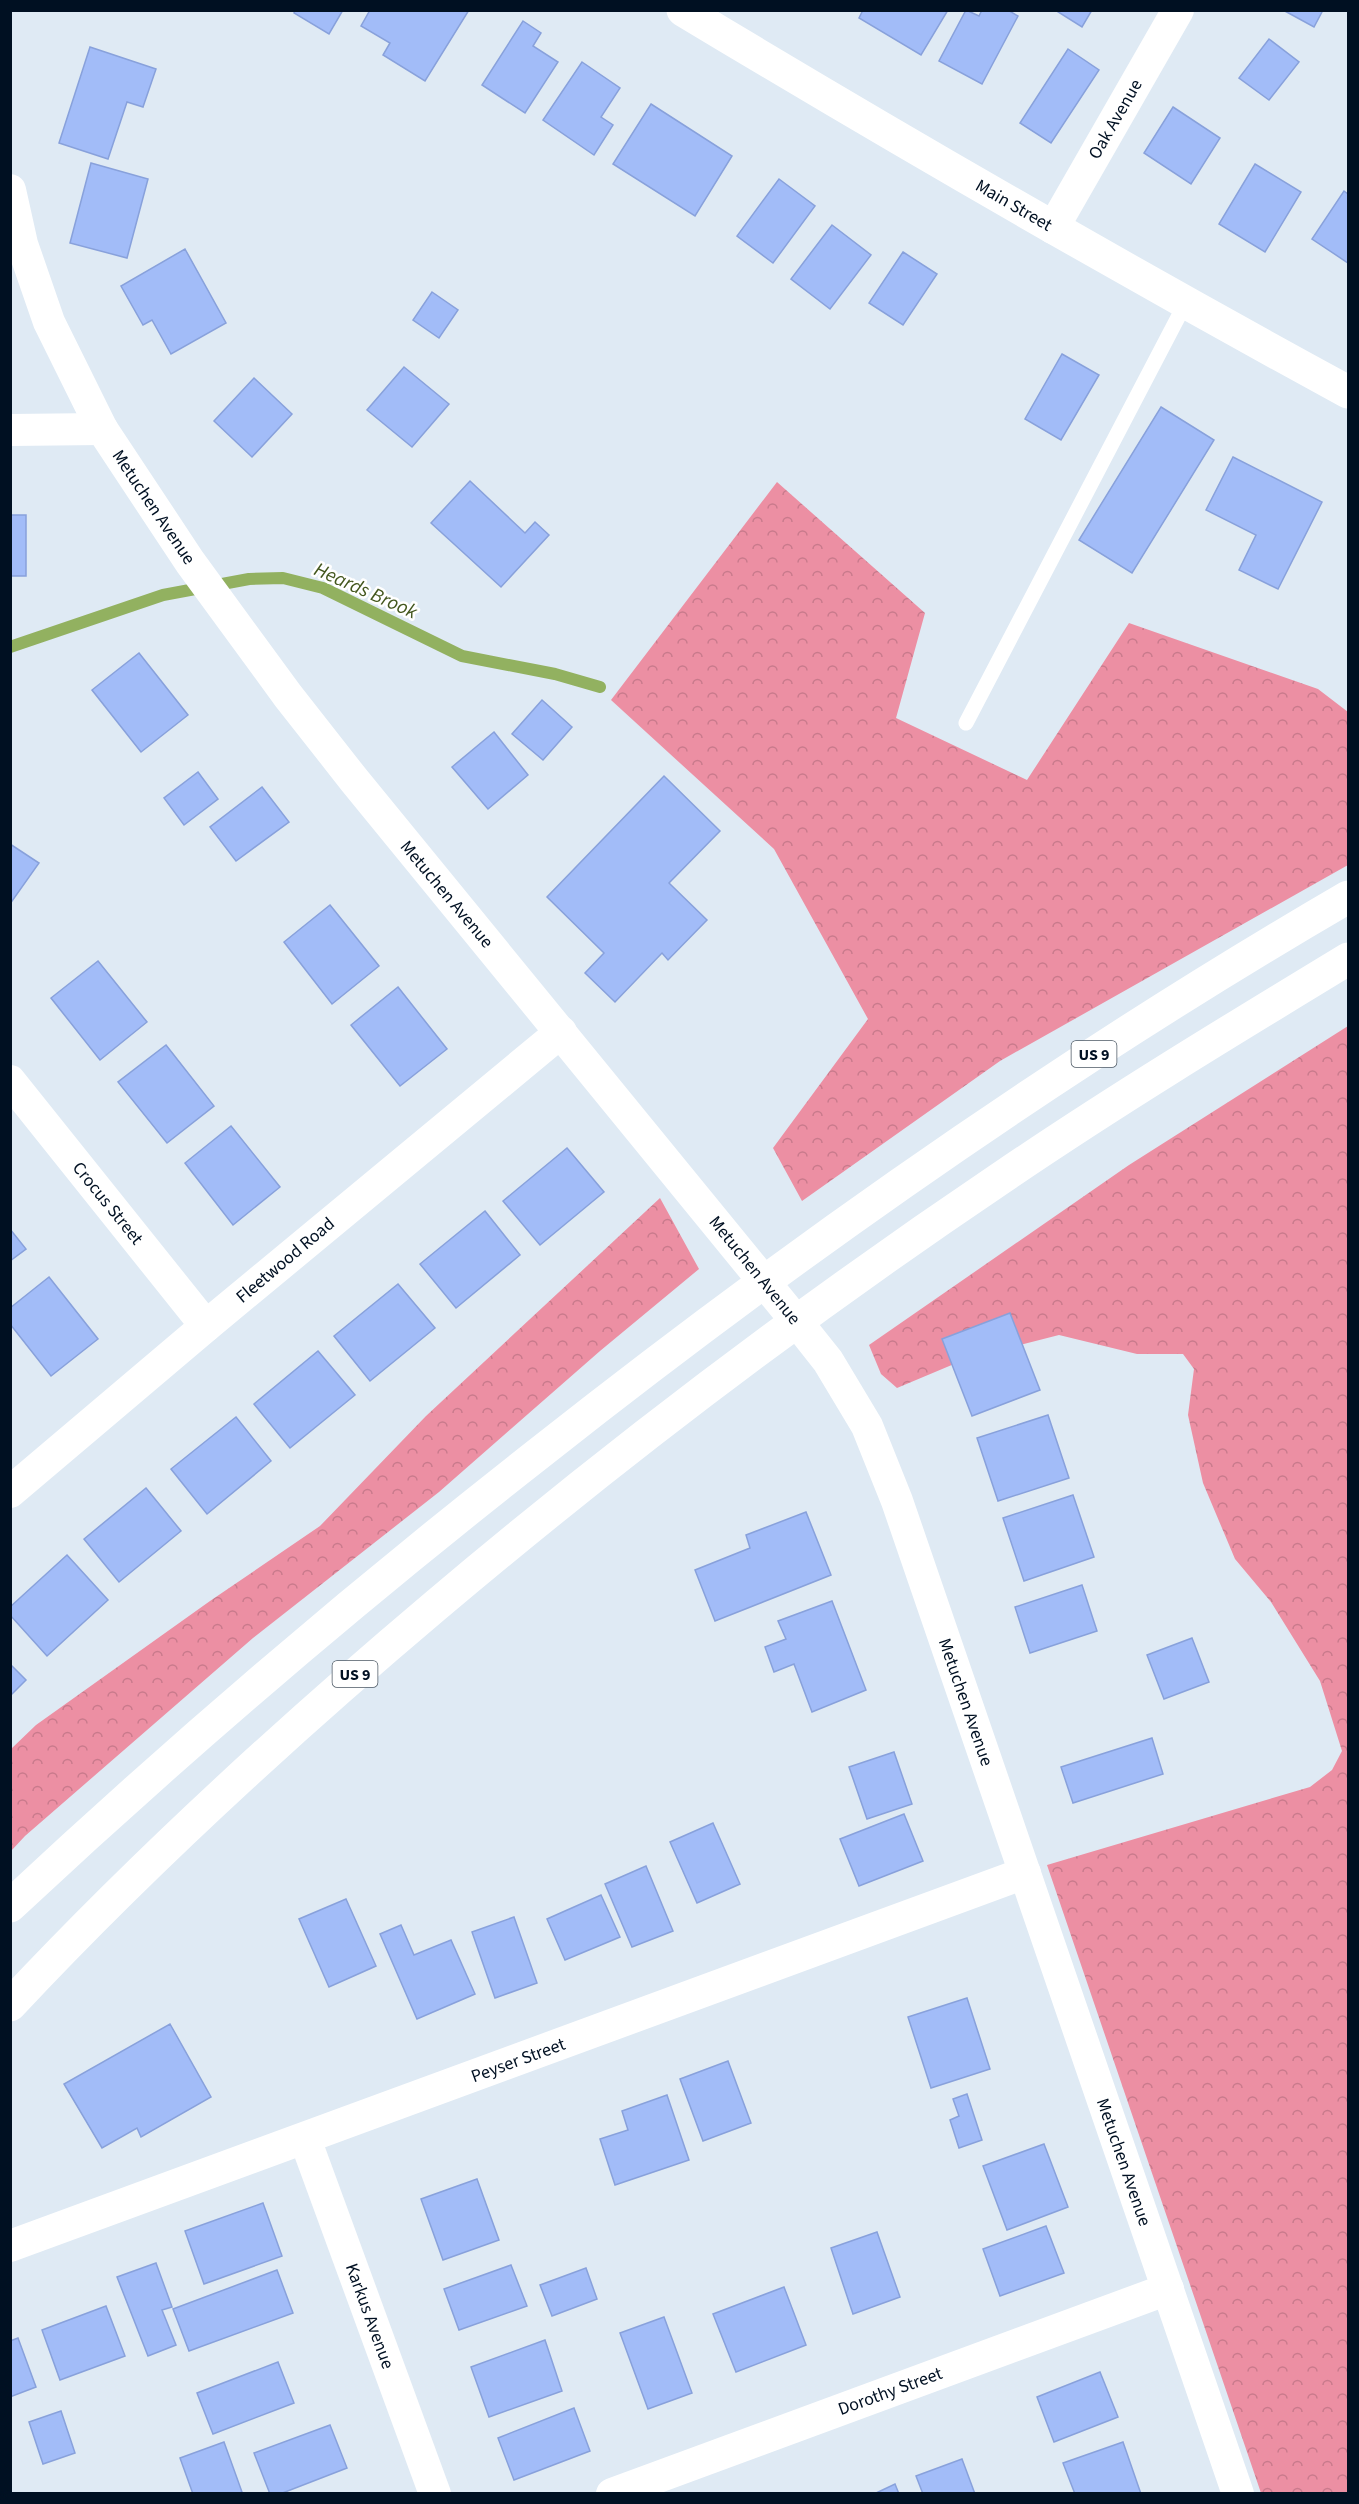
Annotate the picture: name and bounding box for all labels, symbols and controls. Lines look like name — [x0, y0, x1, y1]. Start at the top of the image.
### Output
street label: Oak Avenue — [1082, 74, 1149, 164]
street label: Main Street — [971, 173, 1057, 238]
street label: Metuchen Avenue — [106, 445, 201, 570]
water label: Heards Brook — [310, 556, 422, 626]
street label: Metuchen Avenue — [394, 835, 499, 954]
road number: US 9 — [1072, 1041, 1116, 1067]
street label: Crocus Street — [66, 1156, 149, 1250]
street label: Metuchen Avenue — [703, 1211, 806, 1330]
street label: Fleetwood Road — [231, 1212, 340, 1309]
street label: Metuchen Avenue — [932, 1635, 999, 1769]
road number: US 9 — [332, 1661, 378, 1687]
street label: Peyser Street — [468, 2032, 569, 2089]
street label: Metuchen Avenue — [1090, 2095, 1157, 2229]
street label: Karkus Avenue — [339, 2260, 400, 2373]
street label: Dorothy Street — [835, 2361, 946, 2422]

